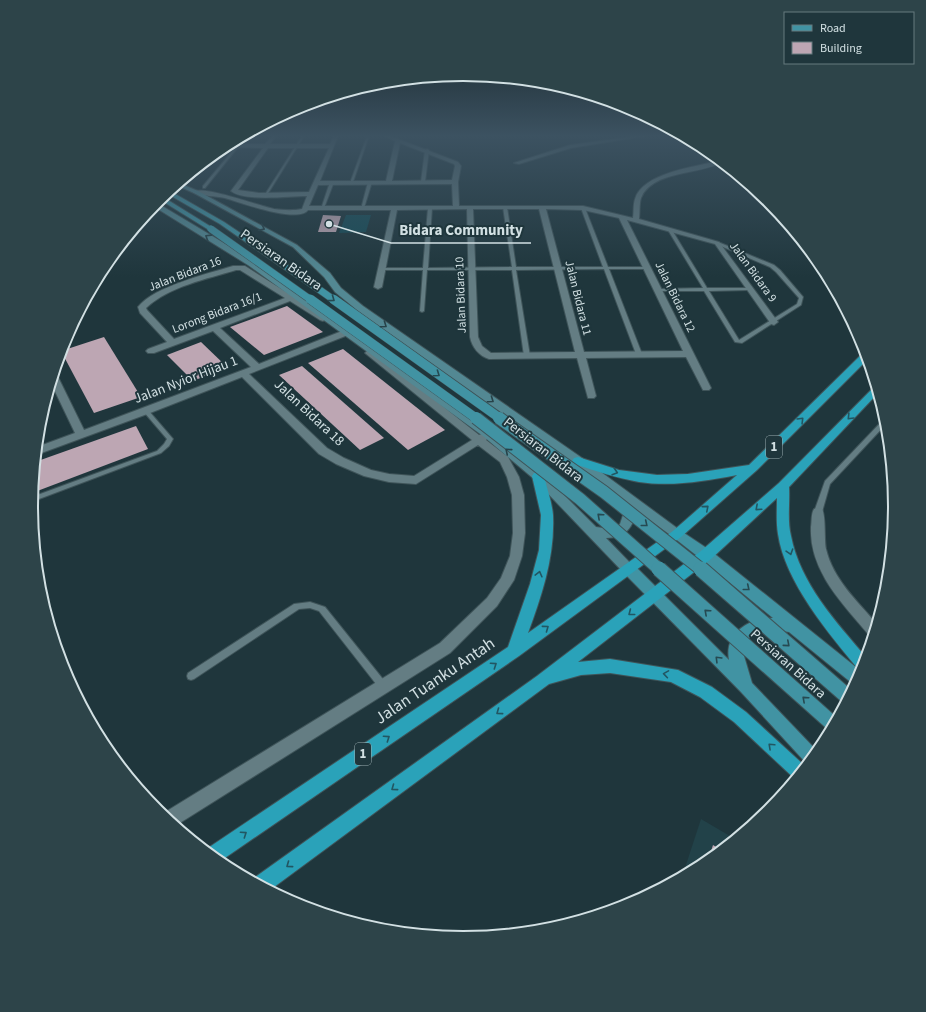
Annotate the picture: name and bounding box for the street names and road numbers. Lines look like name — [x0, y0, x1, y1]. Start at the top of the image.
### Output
street label: Persiaran Bidara — [236, 224, 326, 296]
street label: Jalan Bidara 9 — [725, 238, 781, 306]
street label: Jalan Bidara 16 — [146, 252, 224, 296]
street label: Jalan Bidara 10 — [451, 256, 471, 334]
street label: Jalan Bidara 11 — [560, 259, 596, 337]
street label: Jalan Bidara 12 — [651, 259, 699, 335]
street label: Lorong Bidara 16/1 — [170, 288, 264, 338]
street label: Jalan Nyior Hijau 1 — [131, 351, 241, 409]
street label: Jalan Bidara 18 — [269, 375, 349, 451]
street label: Persiaran Bidara — [499, 413, 587, 487]
road number: 1 — [766, 436, 782, 458]
street label: Persiaran Bidara — [746, 625, 830, 703]
street label: Jalan Tuanku Antah — [370, 632, 500, 730]
road number: 1 — [355, 743, 371, 765]

